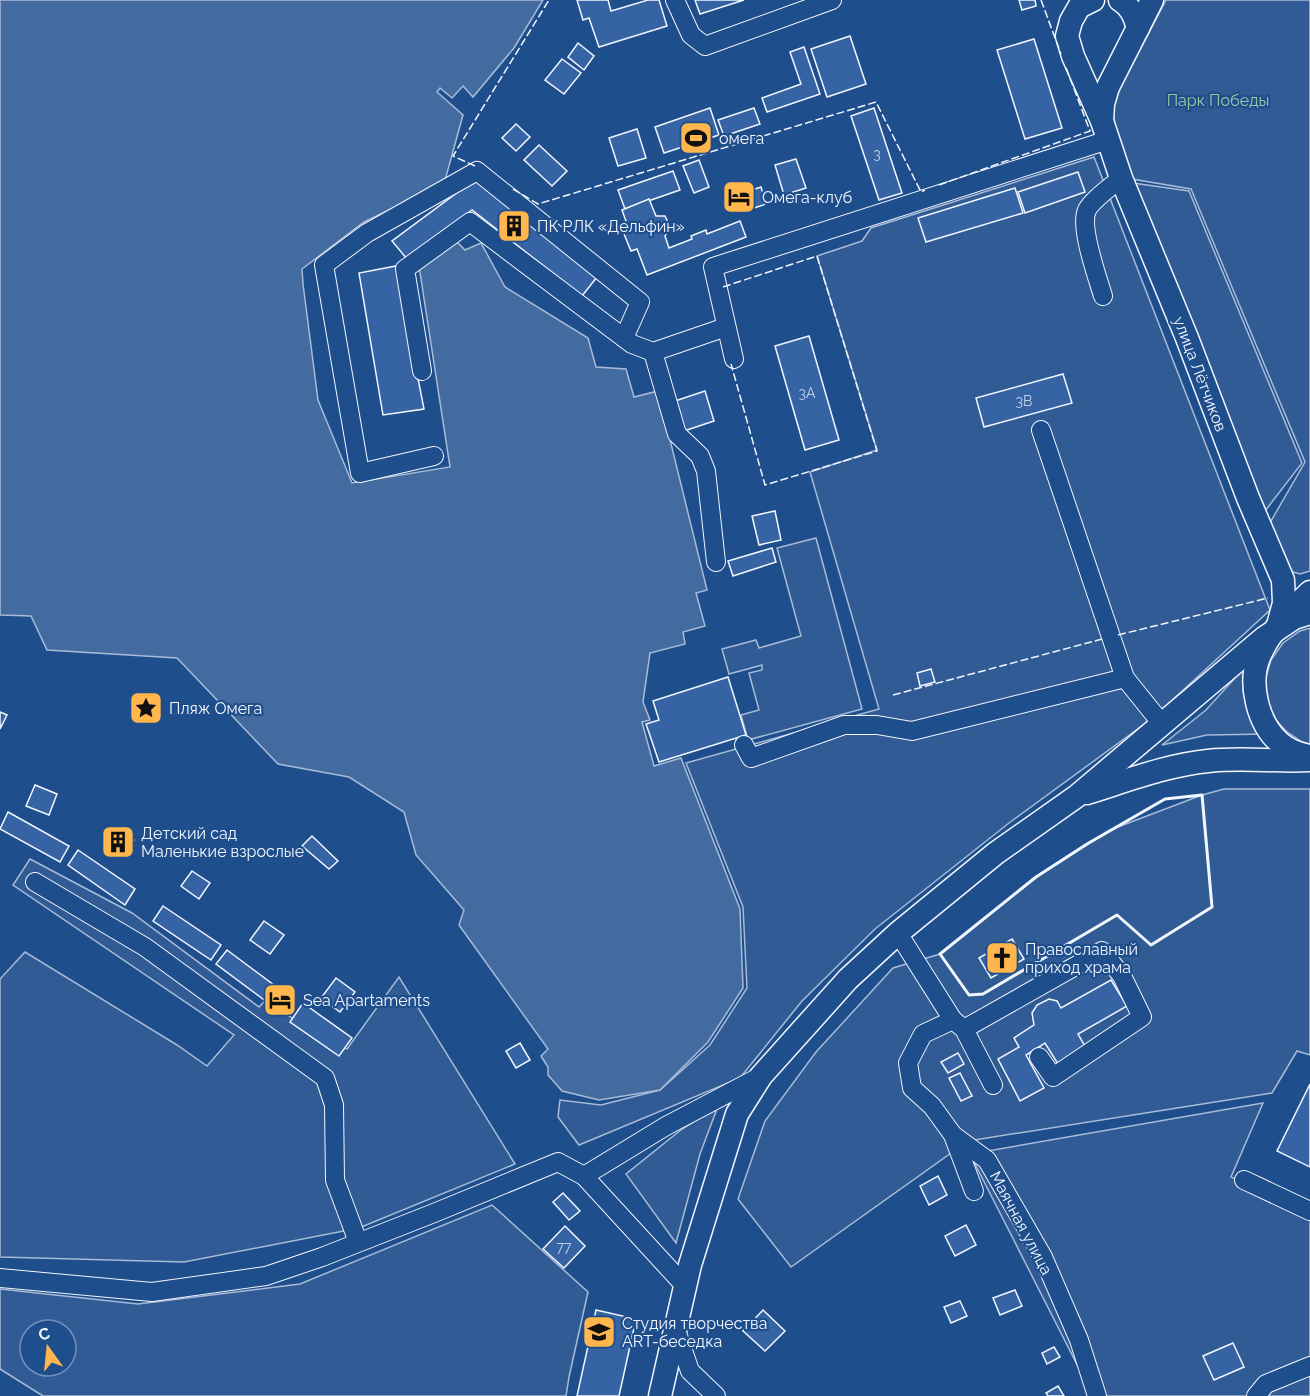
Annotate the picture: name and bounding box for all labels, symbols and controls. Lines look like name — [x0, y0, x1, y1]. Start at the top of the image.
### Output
park label: Парк Победы — [1167, 91, 1269, 110]
sports icon: омега — [678, 120, 714, 156]
place label: омега — [719, 129, 764, 148]
house number: 3 — [873, 146, 881, 162]
hotel icon: Омега-клуб — [721, 179, 757, 215]
place label: Омега-клуб — [762, 188, 853, 207]
building icon: ПК РЛК «Дельфин» — [496, 208, 532, 244]
place label: ПК РЛК «Дельфин» — [537, 217, 685, 236]
street label: улица Лётчиков — [1169, 314, 1231, 434]
house number: 3А — [799, 385, 816, 401]
house number: 3В — [1016, 393, 1032, 409]
place icon: Пляж Омега — [128, 690, 164, 726]
place label: Пляж Омега — [169, 699, 262, 718]
building icon: Детский сад Маленькие взрослые — [100, 824, 136, 860]
place label: Детский сад Маленькие взрослые — [141, 824, 304, 861]
church icon: Православный приход храма — [984, 940, 1020, 976]
place label: Православный приход храма — [1025, 940, 1138, 977]
hotel icon: Sea Apartaments — [262, 982, 298, 1018]
place label: Sea Apartaments — [303, 991, 430, 1010]
street label: Маячная улица — [986, 1168, 1056, 1278]
house number: 77 — [557, 1239, 572, 1255]
school or university icon: Студия творчества ART-беседка — [581, 1314, 617, 1350]
place label: Студия творчества ART-беседка — [622, 1314, 767, 1351]
north arrow — [18, 1318, 78, 1378]
text: С — [36, 1323, 52, 1345]

